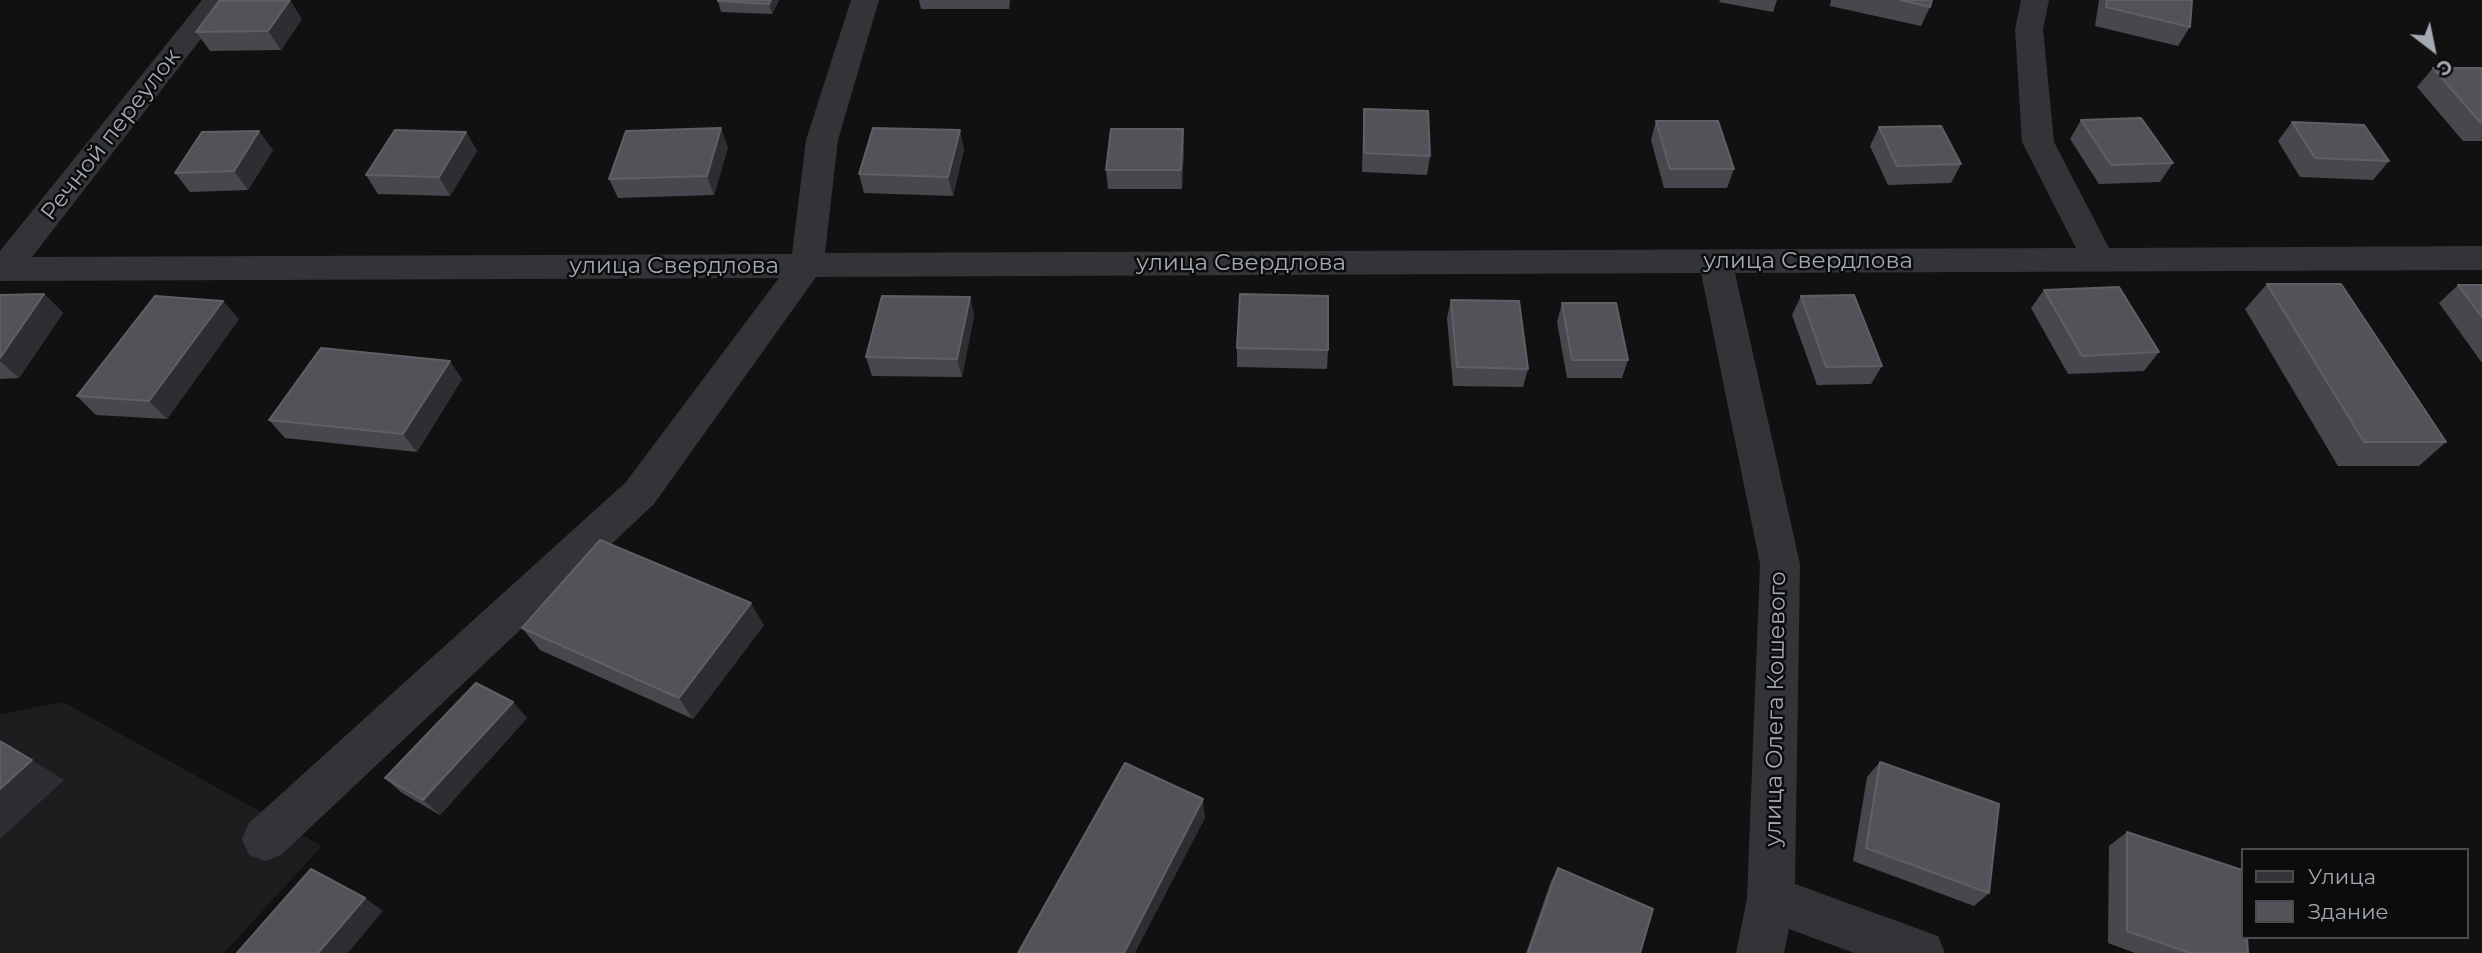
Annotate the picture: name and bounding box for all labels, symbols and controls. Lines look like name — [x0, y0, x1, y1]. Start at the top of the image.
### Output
north arrow — [2398, 14, 2468, 84]
street label: Речной переулок — [35, 44, 187, 226]
text: С — [2432, 54, 2456, 81]
street label: улица Свердлова — [1703, 247, 1913, 275]
street label: улица Свердлова — [1136, 249, 1346, 277]
street label: улица Свердлова — [569, 252, 779, 280]
street label: улица Олега Кошевого — [1760, 571, 1792, 847]
legend — [2240, 848, 2468, 939]
text: Улица — [2308, 864, 2376, 889]
text: Здание — [2308, 899, 2389, 924]

